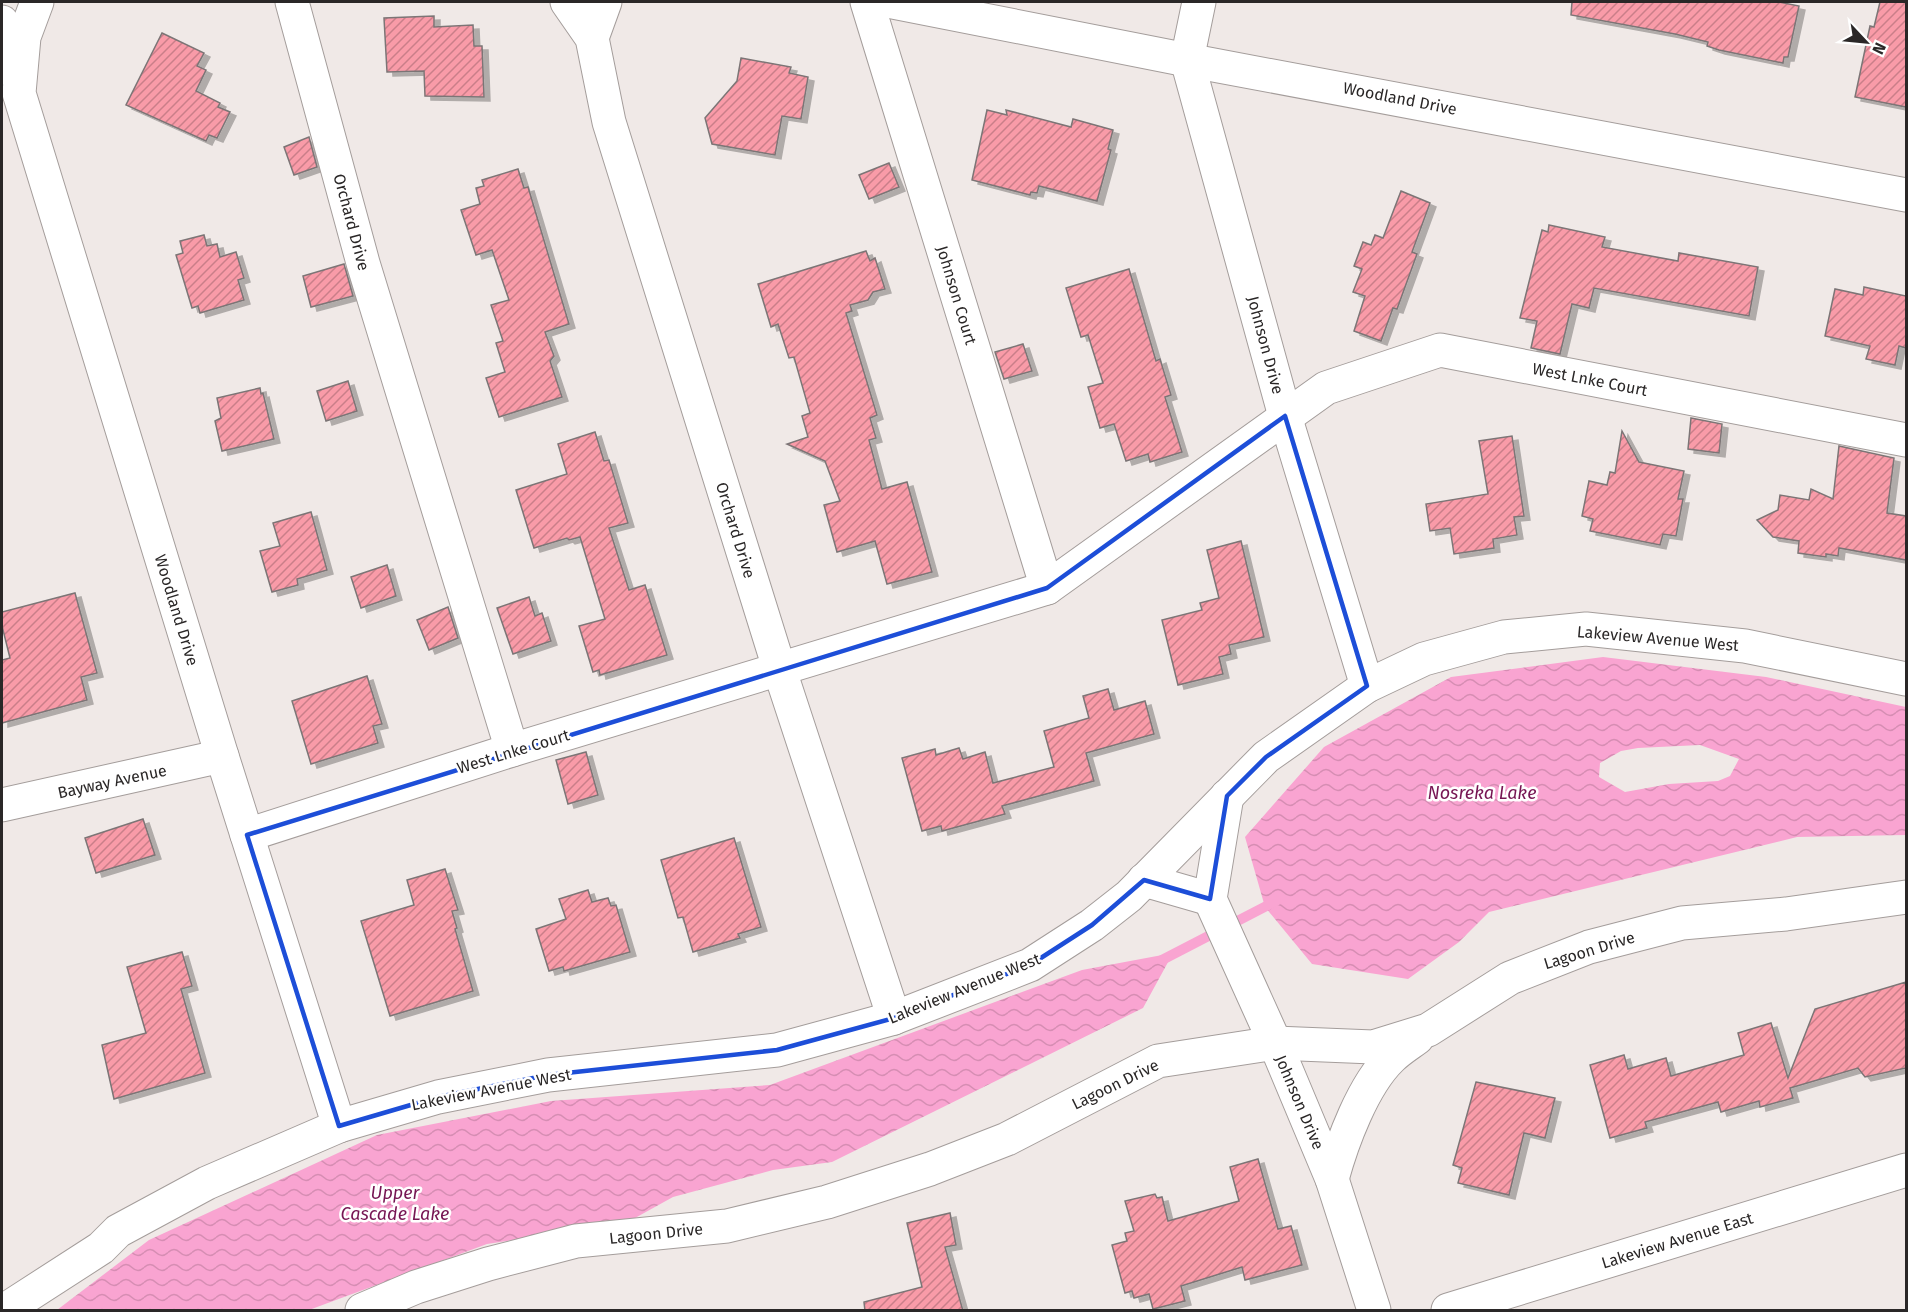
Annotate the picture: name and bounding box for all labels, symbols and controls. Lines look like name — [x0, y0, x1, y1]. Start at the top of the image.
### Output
north arrow — [1836, 12, 1896, 72]
text: N — [1868, 39, 1890, 57]
street label: Woodland Drive — [1341, 78, 1458, 119]
street label: Orchard Drive — [329, 172, 374, 273]
street label: Johnson Court — [932, 243, 981, 347]
street label: Johnson Drive — [1243, 294, 1288, 396]
street label: West Lnke Court — [1531, 359, 1649, 400]
street label: Orchard Drive — [712, 480, 759, 581]
street label: Woodland Drive — [151, 552, 202, 668]
street label: Lakeview Avenue West — [1576, 622, 1740, 655]
street label: West Lnke Court — [455, 725, 572, 778]
street label: Bayway Avenue — [56, 761, 168, 802]
water label: Nosreka Lake — [1428, 782, 1537, 804]
street label: Lagoon Drive — [1541, 928, 1637, 973]
street label: Lakeview Avenue West — [885, 949, 1043, 1028]
street label: Johnson Drive — [1271, 1052, 1328, 1152]
street label: Lagoon Drive — [1069, 1055, 1162, 1114]
street label: Lakeview Avenue West — [410, 1065, 573, 1114]
water label: Upper Cascade Lake — [341, 1182, 449, 1225]
street label: Lakeview Avenue East — [1599, 1208, 1755, 1273]
street label: Lagoon Drive — [608, 1219, 704, 1248]

